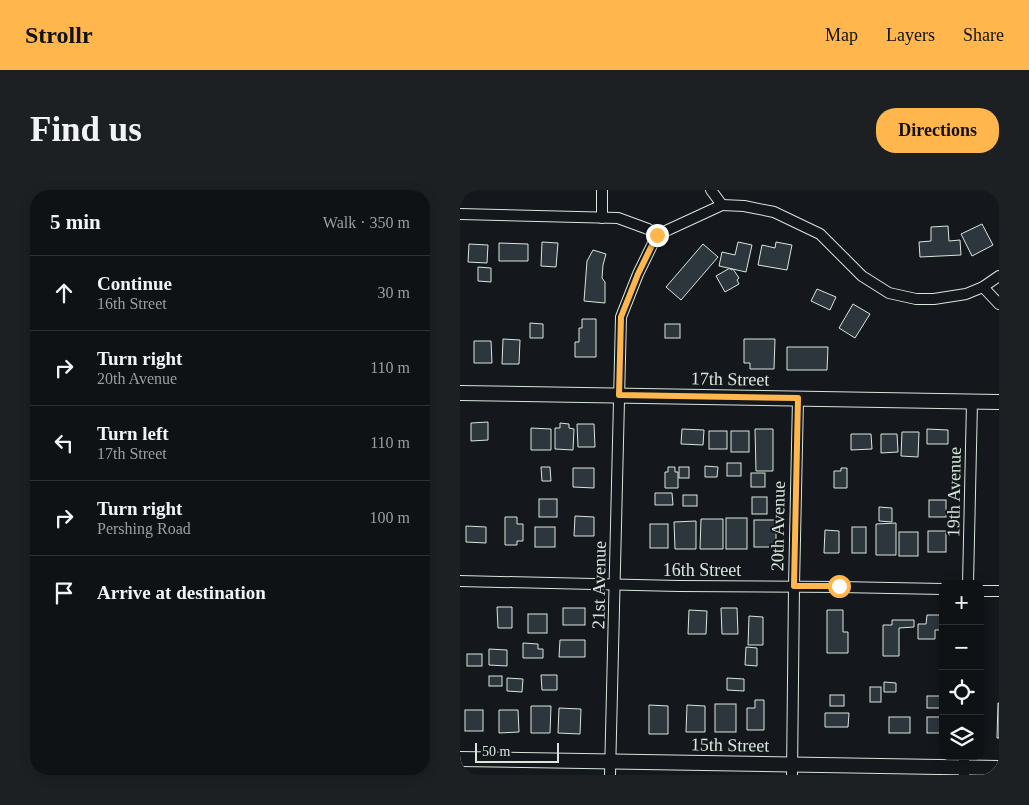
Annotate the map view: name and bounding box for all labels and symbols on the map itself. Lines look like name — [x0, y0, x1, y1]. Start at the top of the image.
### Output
route end — [646, 224, 669, 247]
street label: 17th Street — [691, 368, 769, 390]
street label: 19th Avenue — [943, 447, 965, 537]
street label: 20th Avenue — [767, 481, 789, 571]
street label: 21st Avenue — [588, 541, 610, 629]
street label: 16th Street — [663, 560, 741, 580]
route start — [828, 575, 851, 598]
street label: 15th Street — [691, 734, 769, 756]
scale bar — [475, 740, 559, 763]

